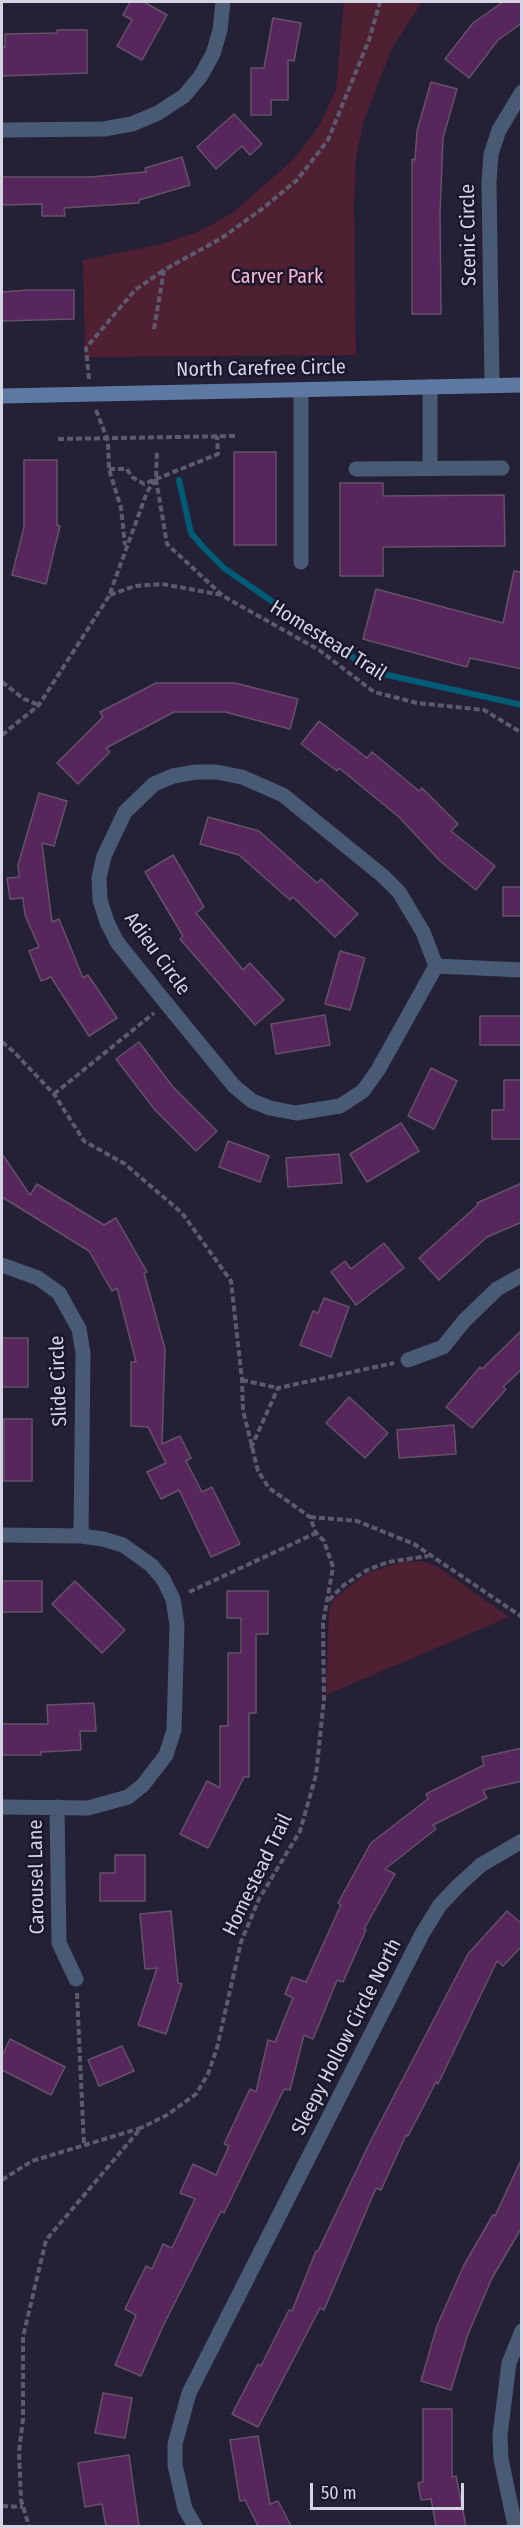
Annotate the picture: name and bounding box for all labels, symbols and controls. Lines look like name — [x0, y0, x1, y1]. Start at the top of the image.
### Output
street label: Scenic Circle — [456, 184, 482, 286]
park label: Carver Park — [231, 265, 323, 289]
street label: North Carefree Circle — [176, 356, 346, 382]
street label: Homestead Trail — [265, 596, 391, 686]
street label: Adieu Circle — [119, 908, 195, 1000]
street label: Slide Circle — [45, 1335, 73, 1427]
street label: Homestead Trail — [218, 1810, 298, 1940]
street label: Carousel Lane — [24, 1820, 50, 1934]
street label: Sleepy Hollow Circle North — [287, 1935, 407, 2139]
scale bar — [313, 2471, 468, 2509]
text: 50 m — [321, 2482, 357, 2504]

